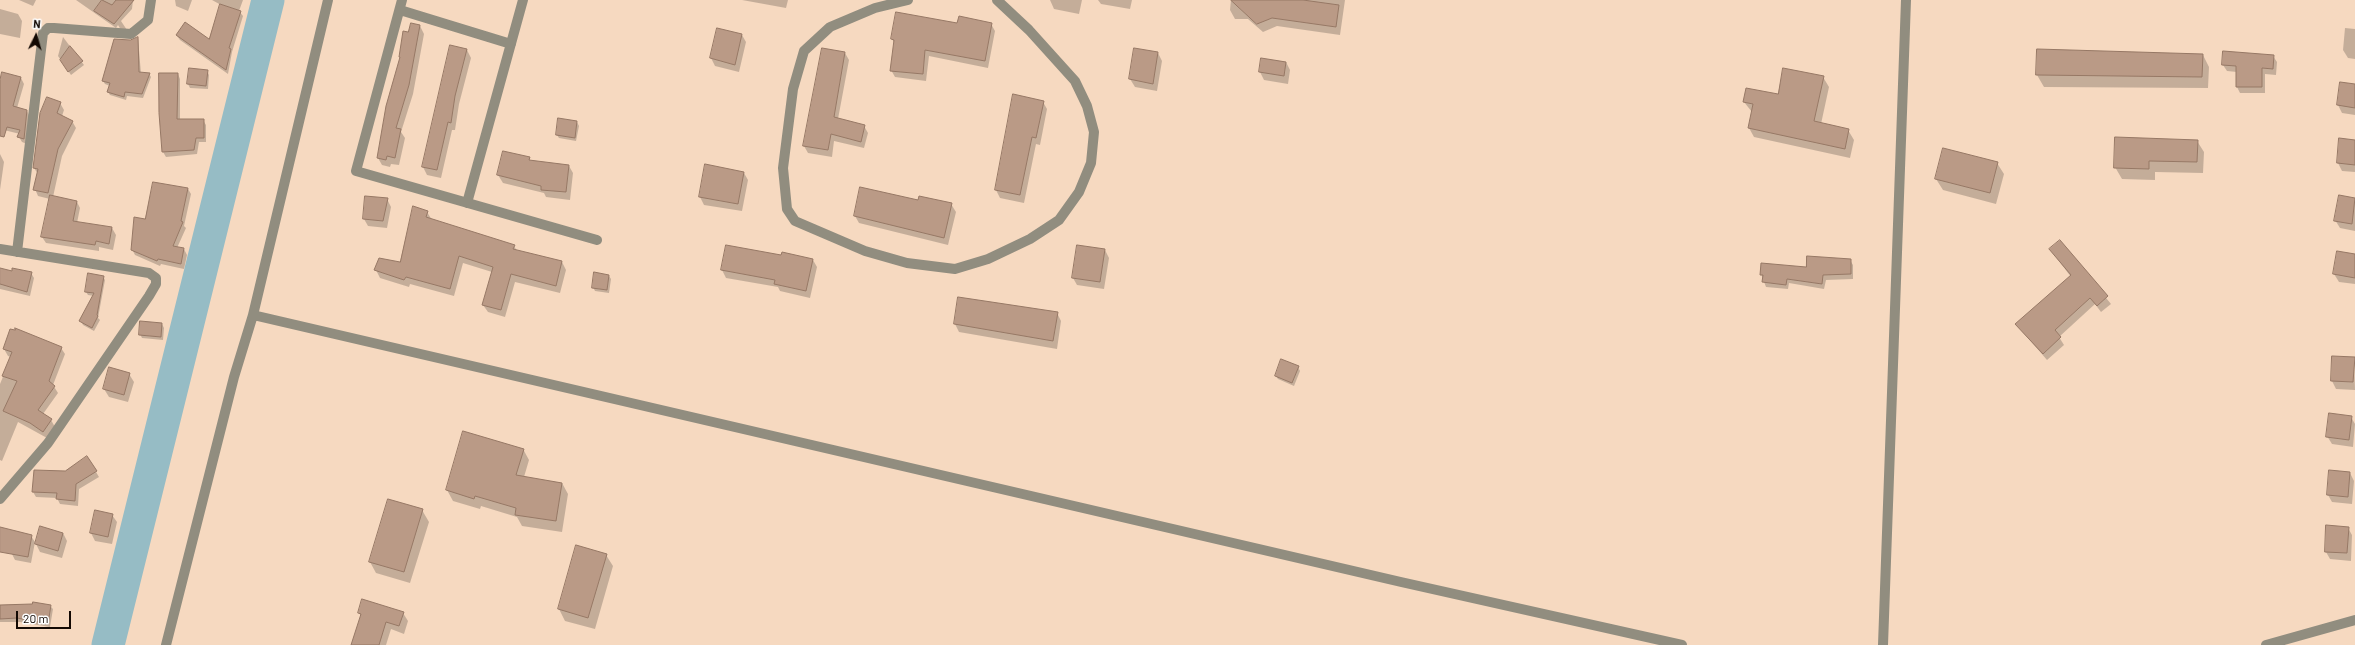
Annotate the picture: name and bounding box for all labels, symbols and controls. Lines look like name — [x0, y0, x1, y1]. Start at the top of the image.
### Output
north arrow — [16, 16, 56, 56]
text: N — [33, 17, 41, 30]
scale bar — [18, 603, 73, 629]
text: 20 m — [23, 611, 49, 625]

